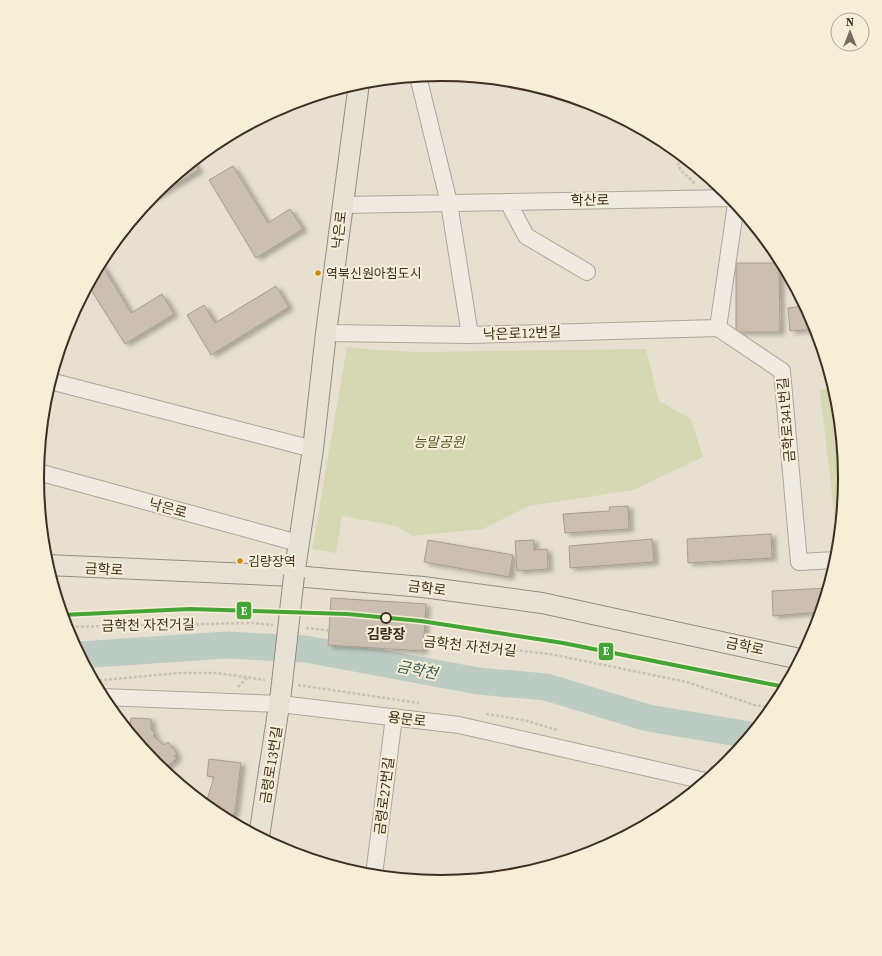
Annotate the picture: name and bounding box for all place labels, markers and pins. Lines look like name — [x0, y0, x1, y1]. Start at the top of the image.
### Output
place label: 역북신원아침도시 — [326, 265, 422, 282]
marker: 역북신원아침도시 — [313, 268, 323, 278]
place label: 김량장역 — [248, 553, 296, 570]
marker: 김량장역 — [235, 556, 245, 566]
marker: 김량장 — [380, 612, 392, 624]
place label: 김량장 — [367, 624, 405, 644]

